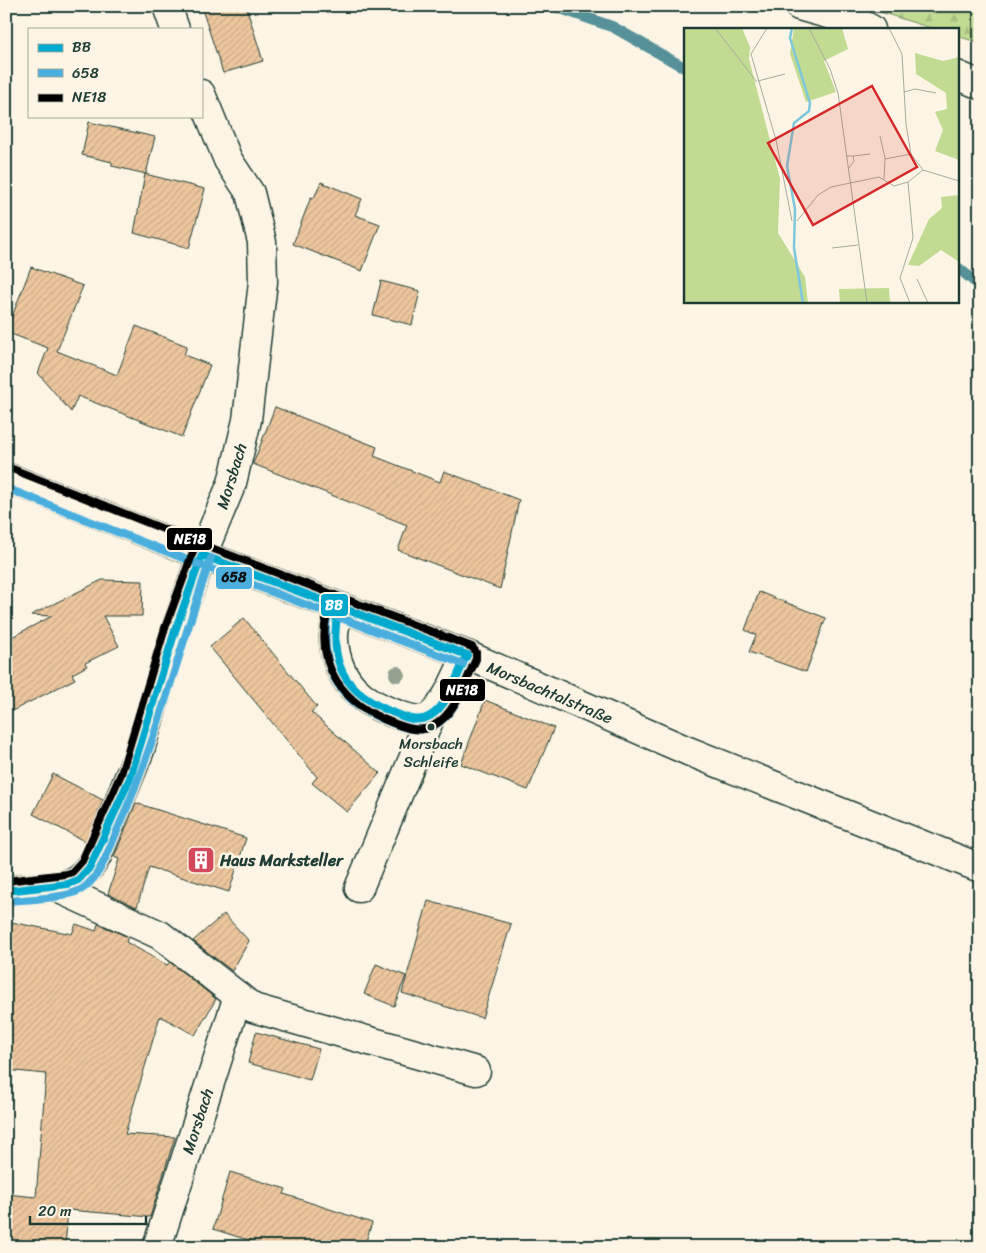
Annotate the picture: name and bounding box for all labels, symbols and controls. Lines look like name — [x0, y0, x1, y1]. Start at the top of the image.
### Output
legend — [28, 28, 202, 118]
inset map — [684, 28, 958, 302]
text: BB — [72, 34, 91, 60]
text: 658 — [72, 60, 99, 86]
text: NE18 — [72, 84, 106, 110]
street label: Morsbach — [208, 439, 255, 513]
line badge: NE18 — [166, 527, 213, 551]
text: NE18 — [173, 527, 207, 552]
text: 658 — [221, 565, 247, 590]
line badge: 658 — [215, 566, 253, 590]
line badge: BB — [320, 593, 349, 617]
text: BB — [325, 593, 343, 618]
street label: Morsbachtalstraße — [482, 653, 617, 732]
line badge: NE18 — [439, 678, 486, 702]
text: NE18 — [445, 678, 479, 703]
marker: Morsbach Schleife — [426, 722, 436, 732]
place label: Morsbach Schleife — [399, 731, 463, 775]
building icon: Haus Marksteller — [186, 845, 216, 875]
place label: Haus Marksteller — [219, 846, 344, 875]
street label: Morsbach — [173, 1084, 222, 1158]
scale bar — [30, 1193, 146, 1225]
text: 20 m — [38, 1198, 72, 1224]

